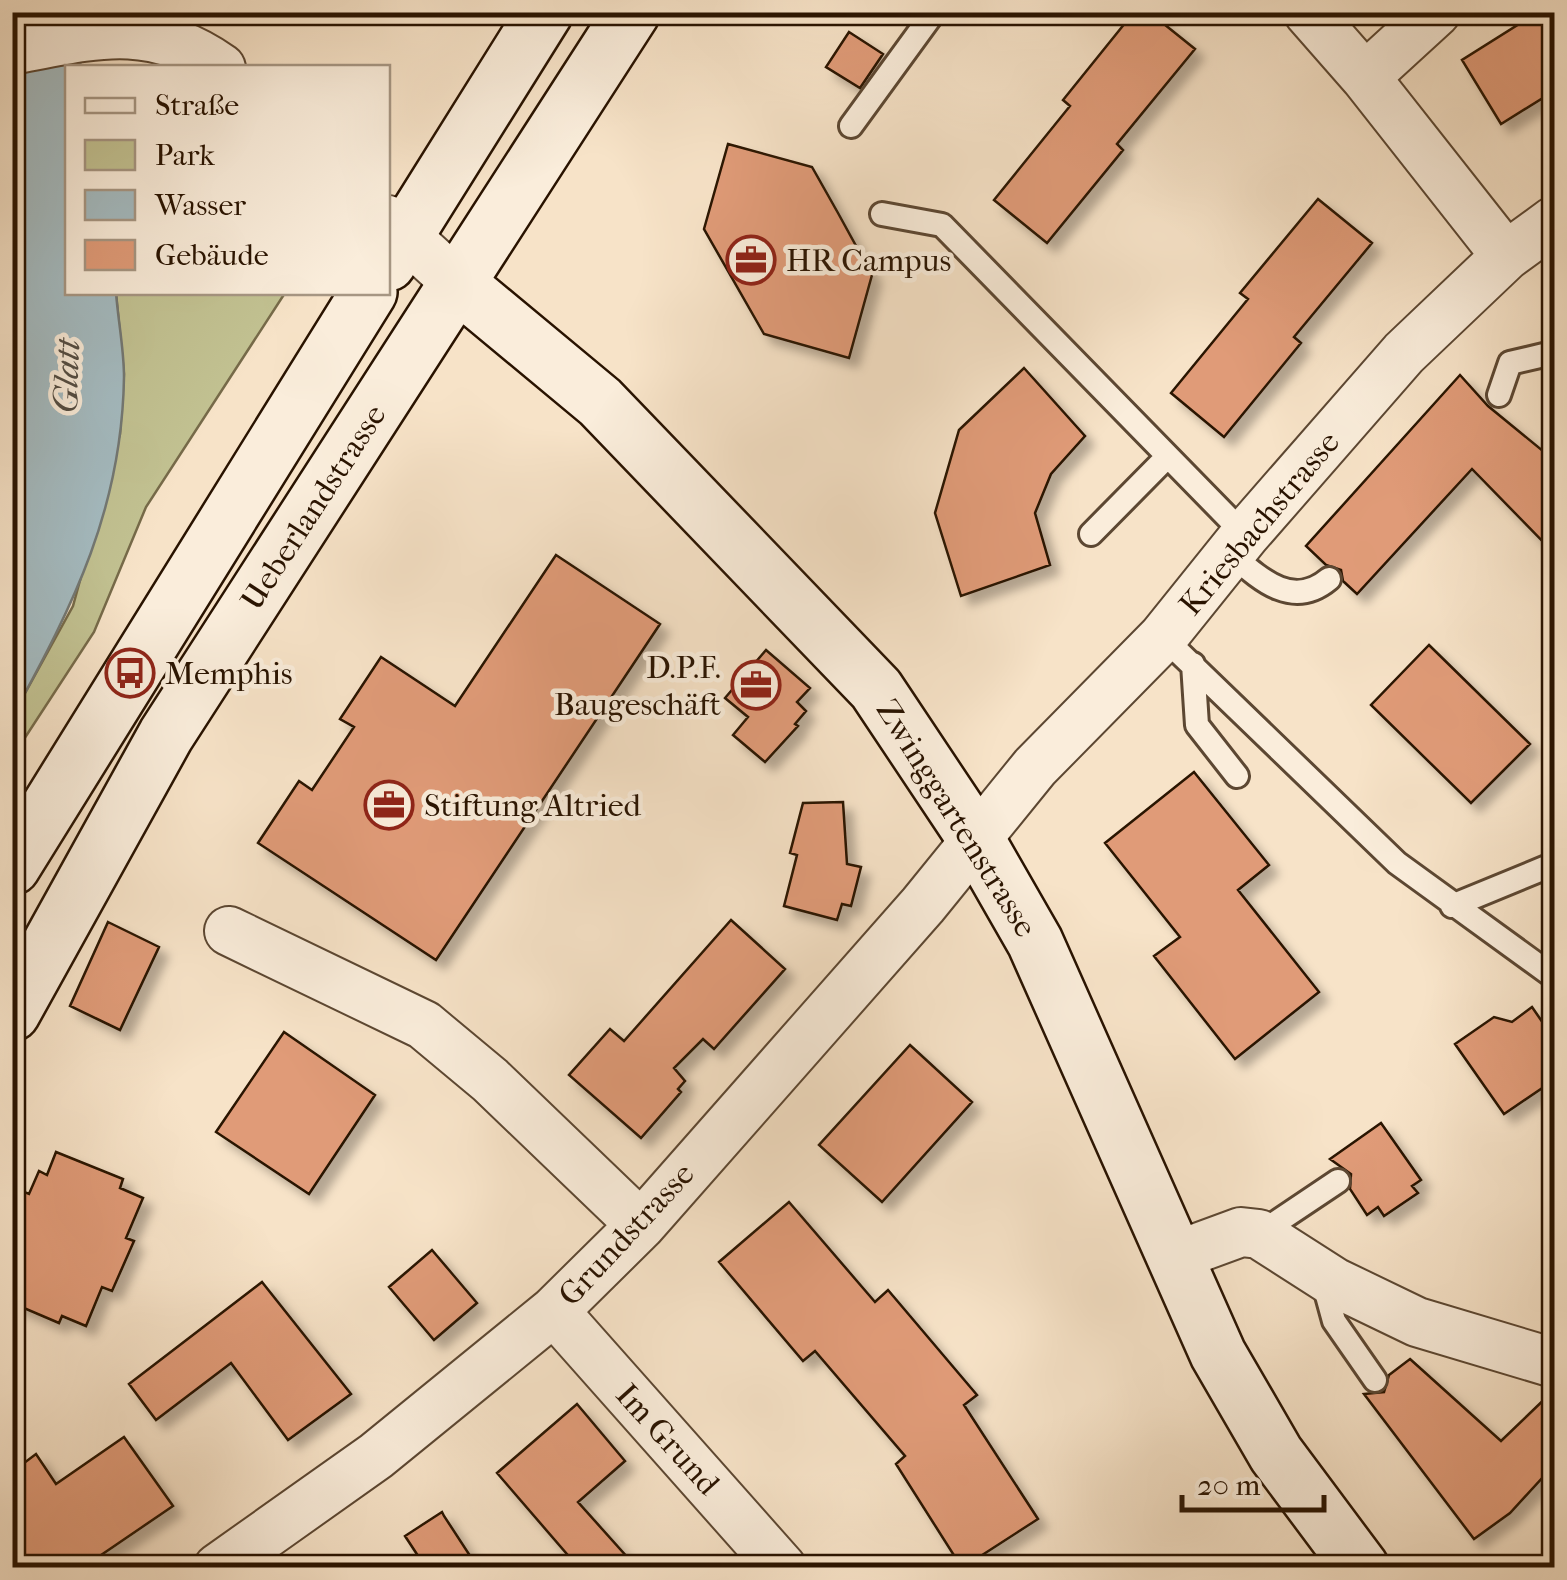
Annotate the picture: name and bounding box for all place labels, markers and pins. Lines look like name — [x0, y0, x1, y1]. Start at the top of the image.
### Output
office icon: HR Campus — [725, 234, 777, 286]
place label: HR Campus — [786, 242, 951, 279]
bus stop icon: Memphis — [104, 647, 156, 699]
place label: D.P.F. Baugeschäft — [554, 649, 722, 723]
place label: Memphis — [165, 655, 293, 692]
office icon: D.P.F. Baugeschäft — [730, 659, 782, 711]
office icon: Stiftung Altried — [363, 779, 415, 831]
place label: Stiftung Altried — [424, 787, 642, 824]

